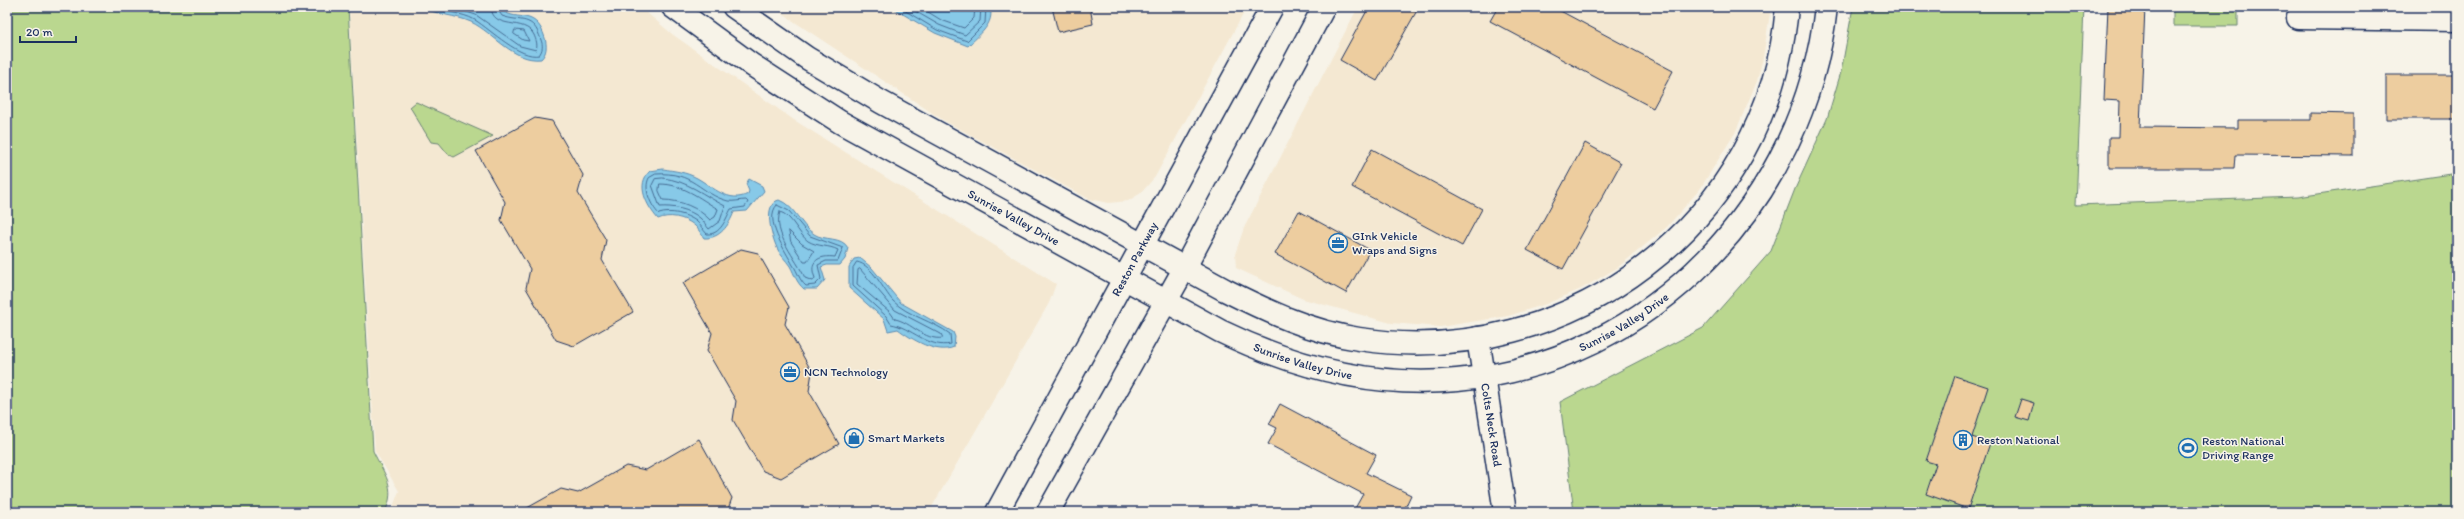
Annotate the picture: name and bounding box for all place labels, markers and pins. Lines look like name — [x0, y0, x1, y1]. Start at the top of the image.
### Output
place label: GInk Vehicle Wraps and Signs — [1352, 229, 1437, 257]
office icon: GInk Vehicle Wraps and Signs — [1327, 232, 1349, 254]
office icon: NCN Technology — [779, 361, 801, 383]
place label: NCN Technology — [804, 365, 888, 379]
shop icon: Smart Markets — [843, 427, 865, 449]
building icon: Reston National — [1952, 429, 1974, 451]
place label: Smart Markets — [868, 431, 945, 445]
place label: Reston National — [1977, 433, 2060, 447]
place label: Reston National Driving Range — [2202, 434, 2285, 462]
sports icon: Reston National Driving Range — [2177, 437, 2199, 459]

